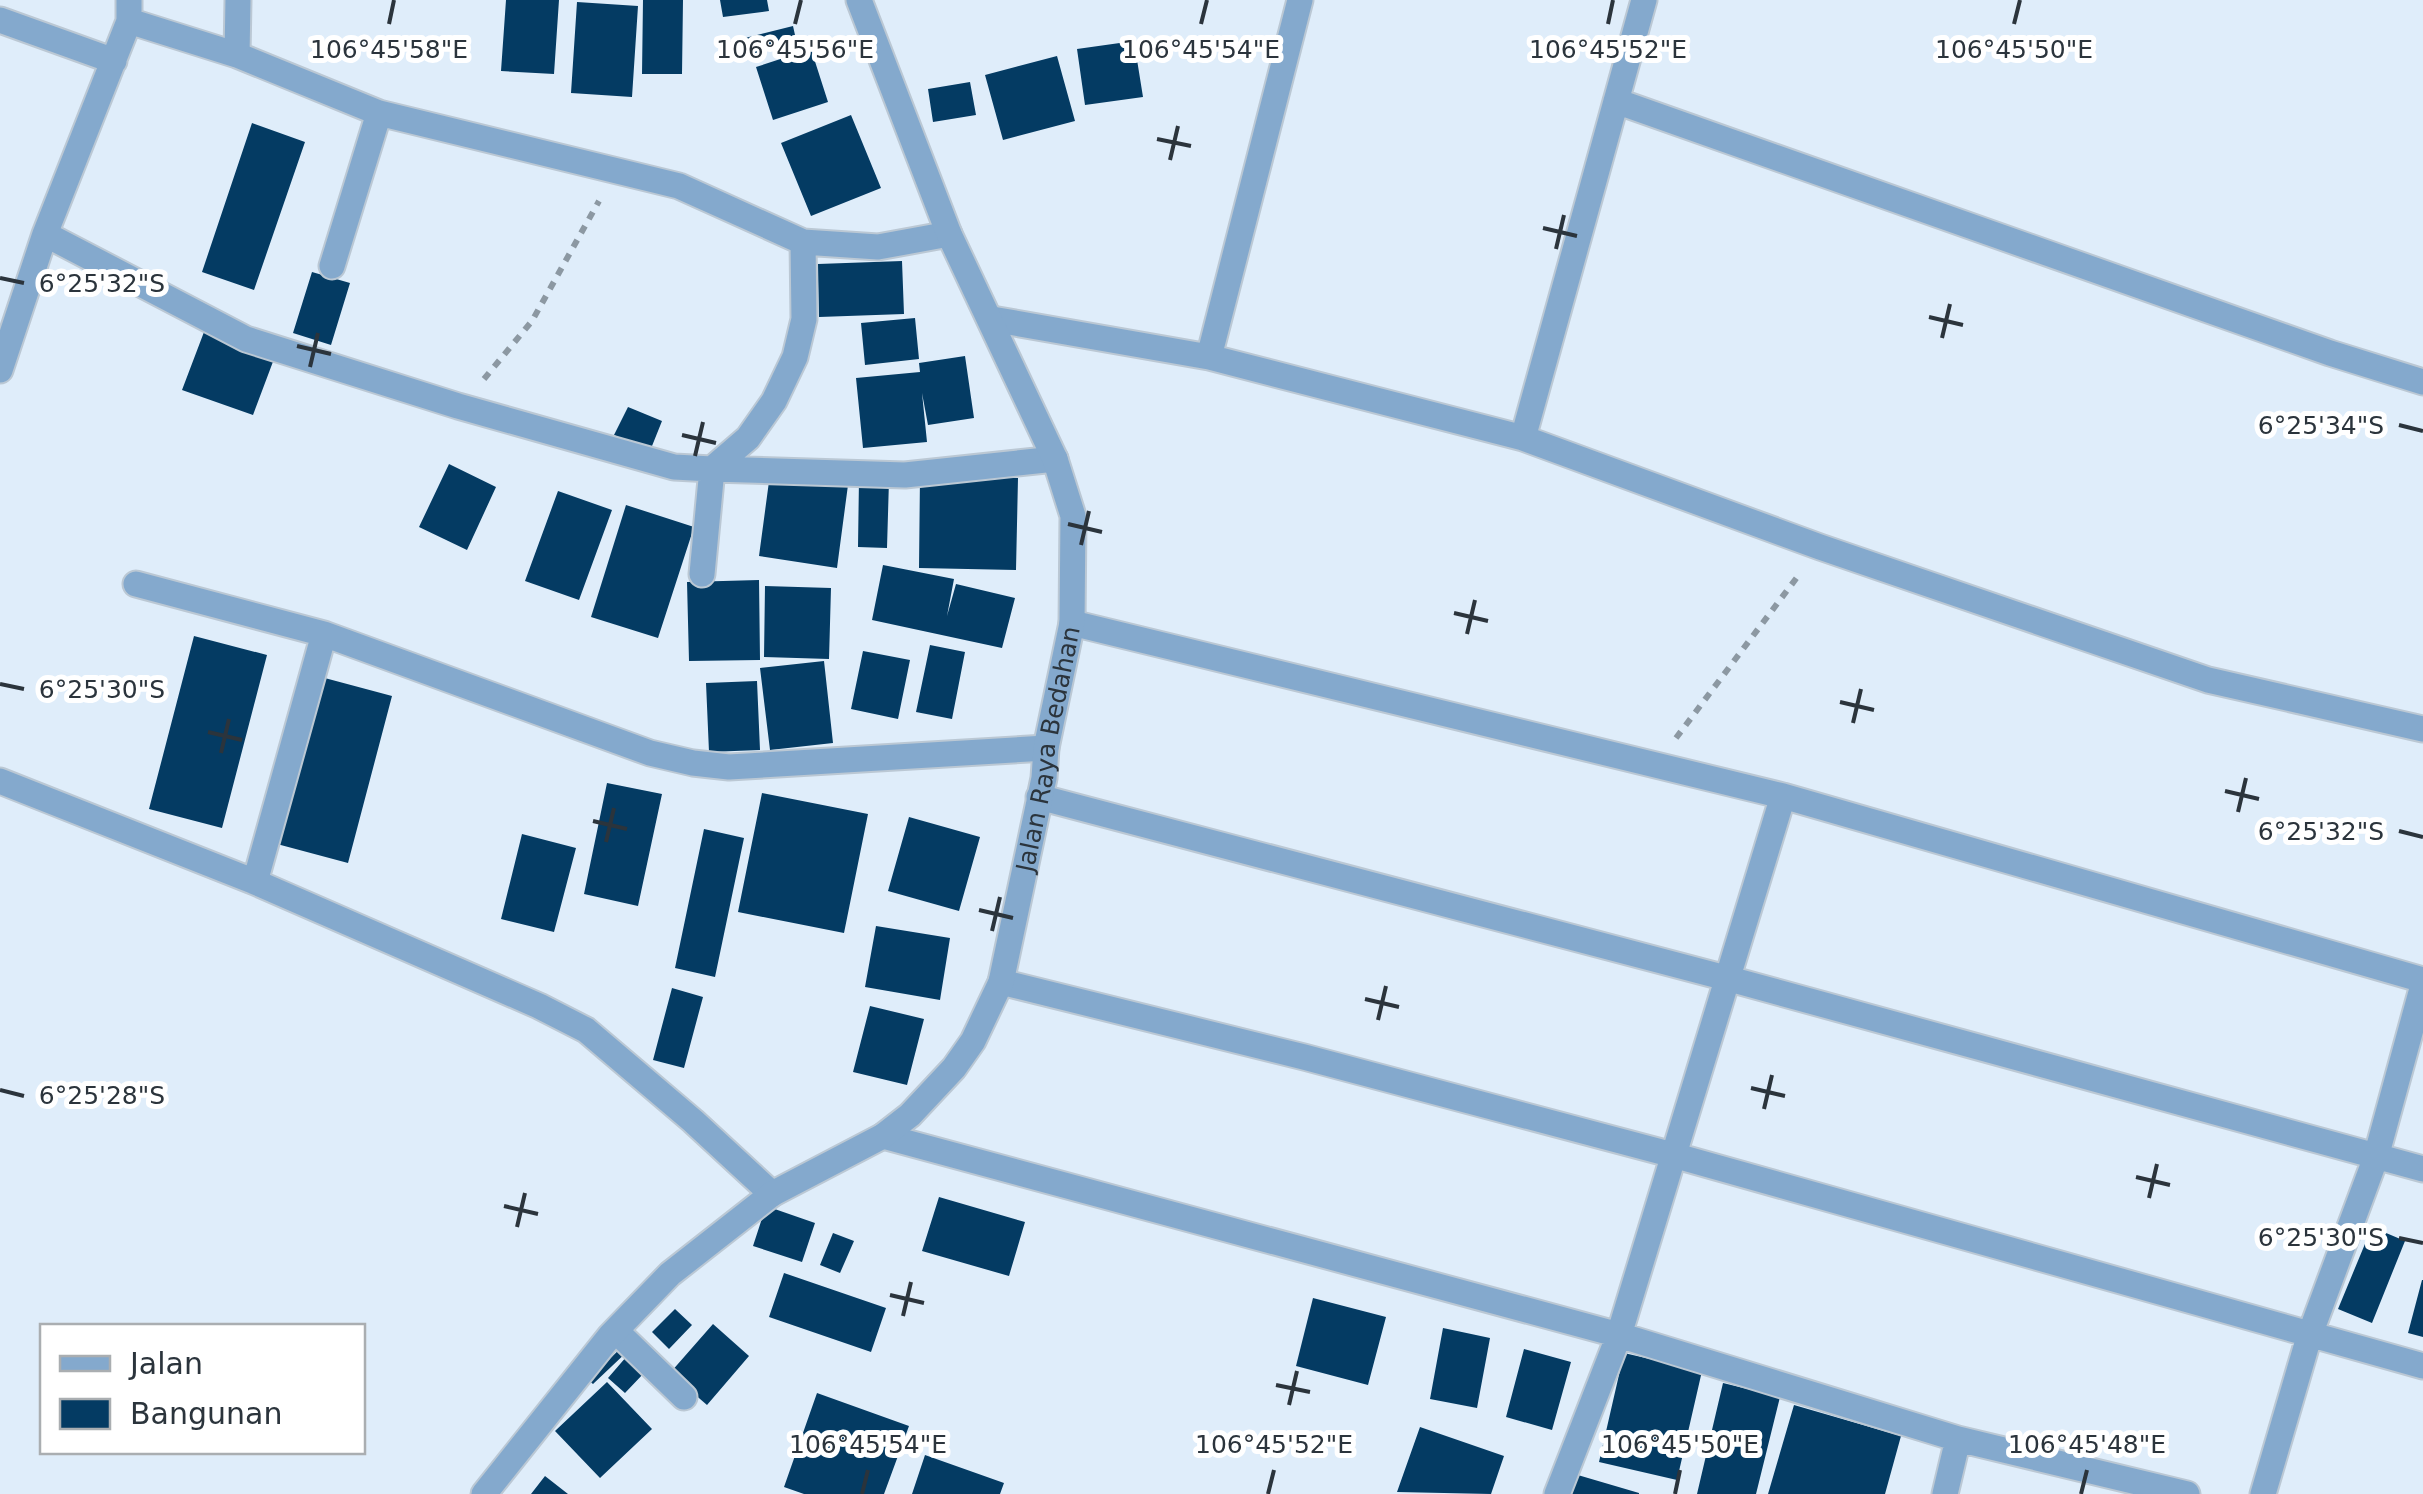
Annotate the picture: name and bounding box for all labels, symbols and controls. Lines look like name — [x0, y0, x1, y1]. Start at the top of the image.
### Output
text: 106°45'58"E — [310, 35, 468, 64]
text: 106°45'56"E — [716, 35, 874, 64]
text: 106°45'54"E — [1122, 35, 1280, 64]
text: 106°45'52"E — [1529, 35, 1687, 64]
text: 106°45'50"E — [1935, 35, 2093, 64]
text: 6°25'32"S — [39, 269, 165, 298]
text: 6°25'34"S — [2258, 411, 2384, 440]
street label: Jalan Raya Bedahan — [1010, 624, 1086, 877]
text: 6°25'30"S — [39, 675, 165, 704]
text: 6°25'32"S — [2258, 817, 2384, 846]
text: 6°25'28"S — [39, 1081, 165, 1110]
text: 6°25'30"S — [2258, 1223, 2384, 1252]
legend — [40, 1324, 365, 1454]
text: Jalan — [128, 1346, 203, 1381]
text: Bangunan — [130, 1396, 282, 1431]
text: 106°45'54"E — [789, 1430, 947, 1459]
text: 106°45'52"E — [1195, 1430, 1353, 1459]
text: 106°45'50"E — [1601, 1430, 1759, 1459]
text: 106°45'48"E — [2008, 1430, 2166, 1459]

